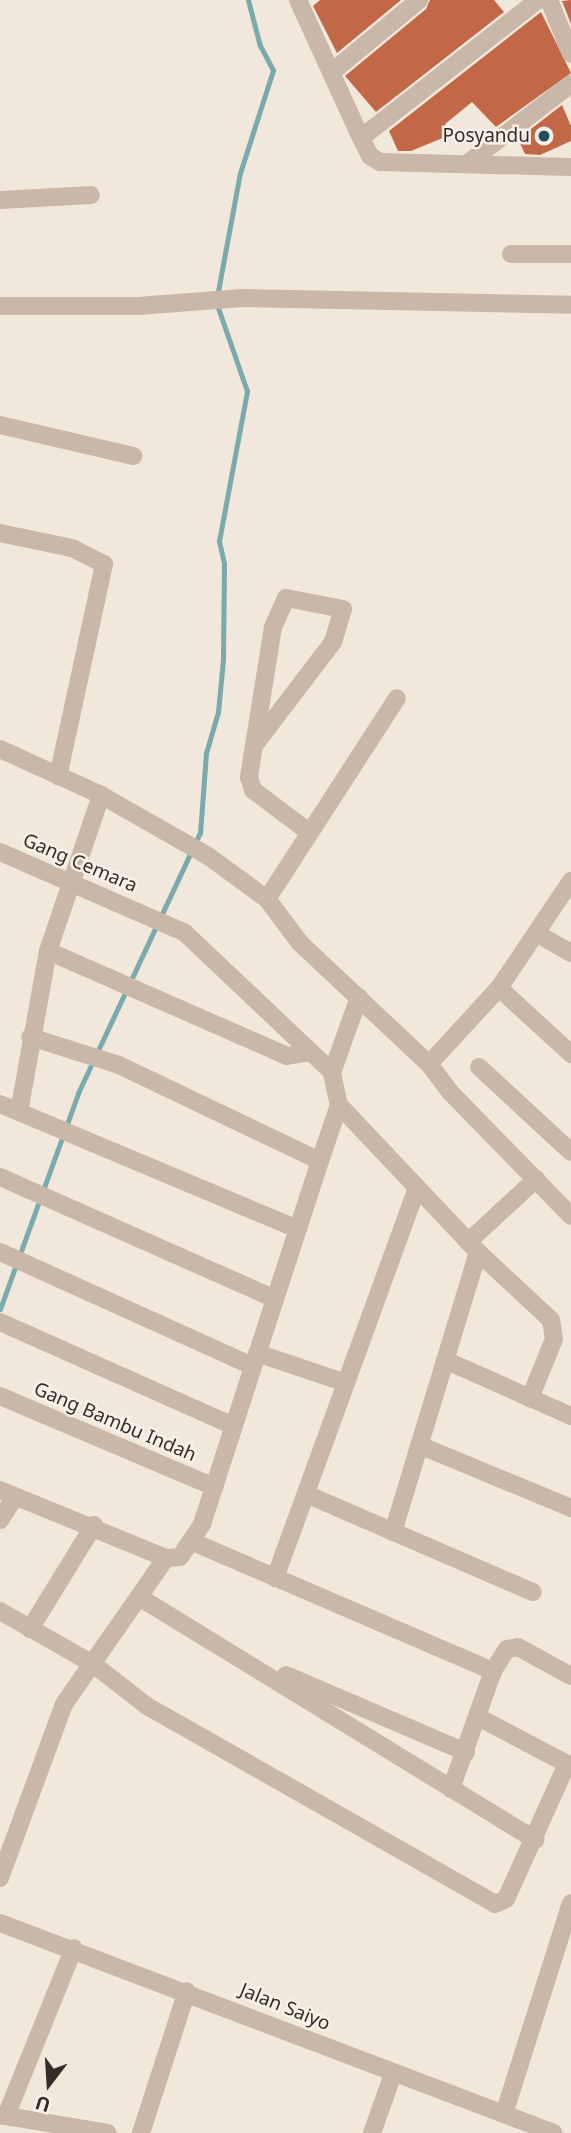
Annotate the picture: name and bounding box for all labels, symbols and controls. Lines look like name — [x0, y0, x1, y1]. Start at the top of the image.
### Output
place label: Posyandu — [442, 125, 530, 147]
marker: Posyandu — [536, 128, 552, 144]
street label: Gang Cemara — [19, 829, 141, 897]
street label: Gang Bambu Indah — [30, 1377, 200, 1467]
street label: Jalan Saiyo — [237, 1979, 333, 2035]
north arrow — [14, 2049, 84, 2119]
text: U — [32, 2090, 54, 2119]

